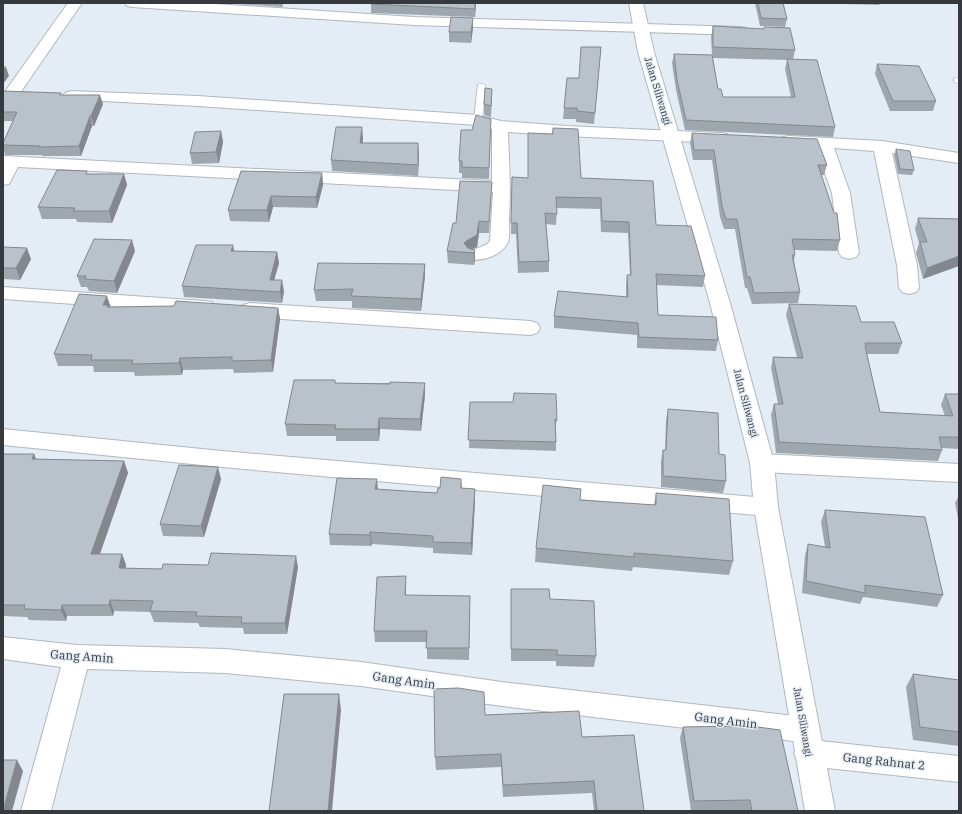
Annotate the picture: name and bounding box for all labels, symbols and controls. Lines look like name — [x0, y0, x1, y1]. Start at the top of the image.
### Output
street label: Jalan Siliwangi — [641, 55, 675, 127]
street label: Jalan Siliwangi — [731, 367, 761, 439]
street label: Gang Amin — [50, 646, 114, 666]
street label: Gang Amin — [372, 668, 437, 692]
street label: Jalan Siliwangi — [790, 686, 816, 758]
street label: Gang Amin — [694, 709, 759, 731]
street label: Gang Rahnat 2 — [842, 749, 926, 773]

